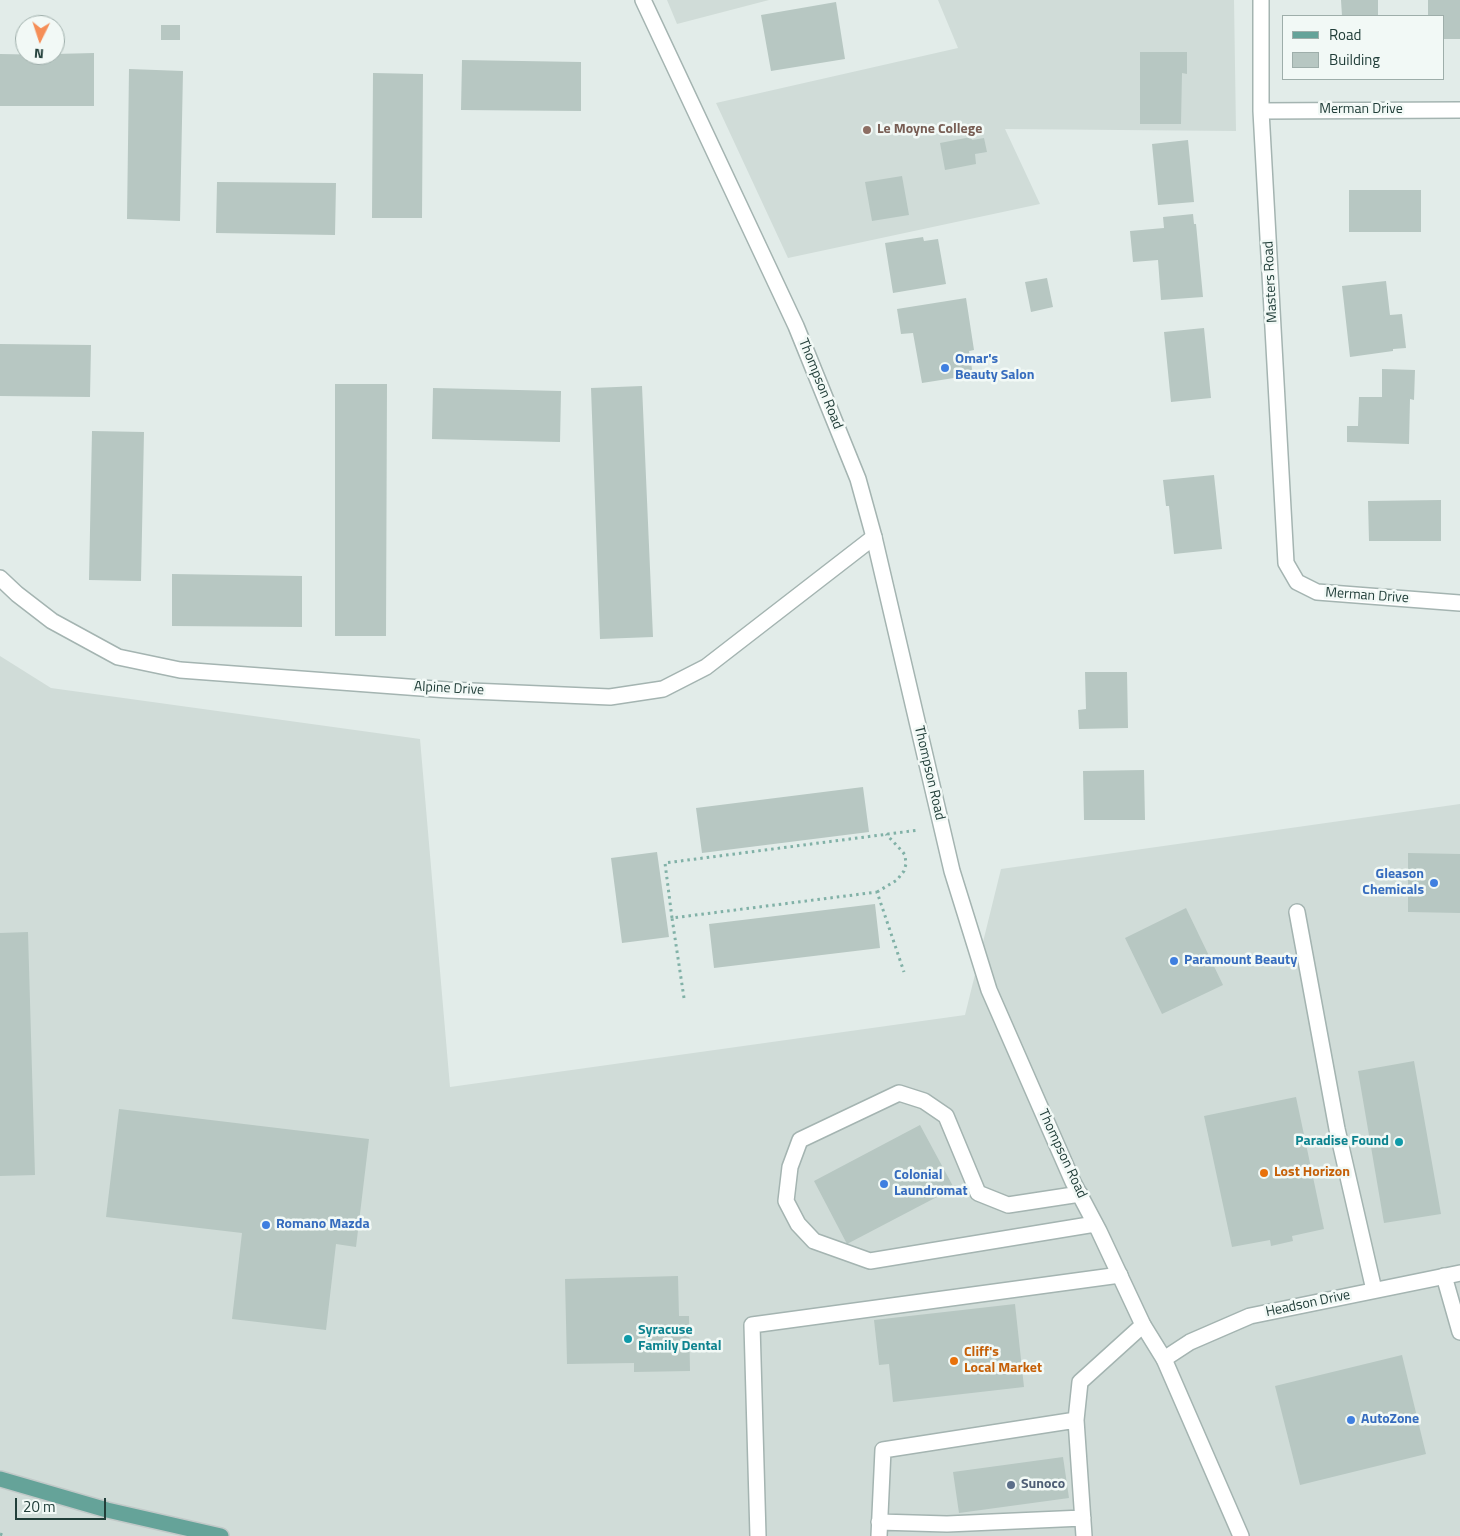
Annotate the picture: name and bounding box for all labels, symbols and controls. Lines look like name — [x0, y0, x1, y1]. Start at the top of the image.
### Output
north arrow — [15, 15, 65, 65]
legend — [1282, 15, 1445, 80]
text: Road — [1329, 23, 1361, 46]
text: N — [33, 44, 45, 65]
text: Building — [1329, 48, 1380, 71]
street label: Merman Drive — [1319, 102, 1403, 118]
place label: Le Moyne College — [877, 122, 982, 138]
marker: Le Moyne College — [861, 124, 873, 136]
street label: Masters Road — [1260, 241, 1282, 323]
street label: Thompson Road — [794, 336, 846, 432]
place label: Omar's Beauty Salon — [955, 352, 1034, 384]
marker: Omar's Beauty Salon — [939, 362, 951, 374]
street label: Merman Drive — [1325, 585, 1409, 607]
street label: Alpine Drive — [413, 679, 485, 699]
street label: Thompson Road — [910, 724, 948, 822]
place label: Gleason Chemicals — [1362, 867, 1424, 900]
marker: Gleason Chemicals — [1428, 877, 1440, 889]
place label: Paramount Beauty — [1184, 953, 1297, 969]
marker: Paramount Beauty — [1168, 955, 1180, 967]
street label: Thompson Road — [1034, 1107, 1090, 1201]
place label: Paradise Found — [1295, 1134, 1389, 1150]
marker: Paradise Found — [1393, 1136, 1405, 1148]
place label: Lost Horizon — [1274, 1165, 1350, 1181]
marker: Lost Horizon — [1258, 1167, 1270, 1179]
place label: Colonial Laundromat — [894, 1168, 968, 1200]
marker: Colonial Laundromat — [878, 1178, 890, 1190]
place label: Romano Mazda — [276, 1217, 370, 1233]
marker: Romano Mazda — [260, 1219, 272, 1231]
street label: Headson Drive — [1264, 1287, 1352, 1321]
place label: Syracuse Family Dental — [638, 1323, 721, 1355]
marker: Syracuse Family Dental — [622, 1333, 634, 1345]
place label: Cliff's Local Market — [964, 1345, 1042, 1378]
marker: Cliff's Local Market — [948, 1355, 960, 1367]
place label: AutoZone — [1361, 1412, 1419, 1428]
marker: AutoZone — [1345, 1414, 1357, 1426]
place label: Sunoco — [1021, 1477, 1065, 1493]
marker: Sunoco — [1005, 1479, 1017, 1491]
scale bar — [18, 1488, 109, 1520]
text: 20 m — [23, 1495, 56, 1518]

